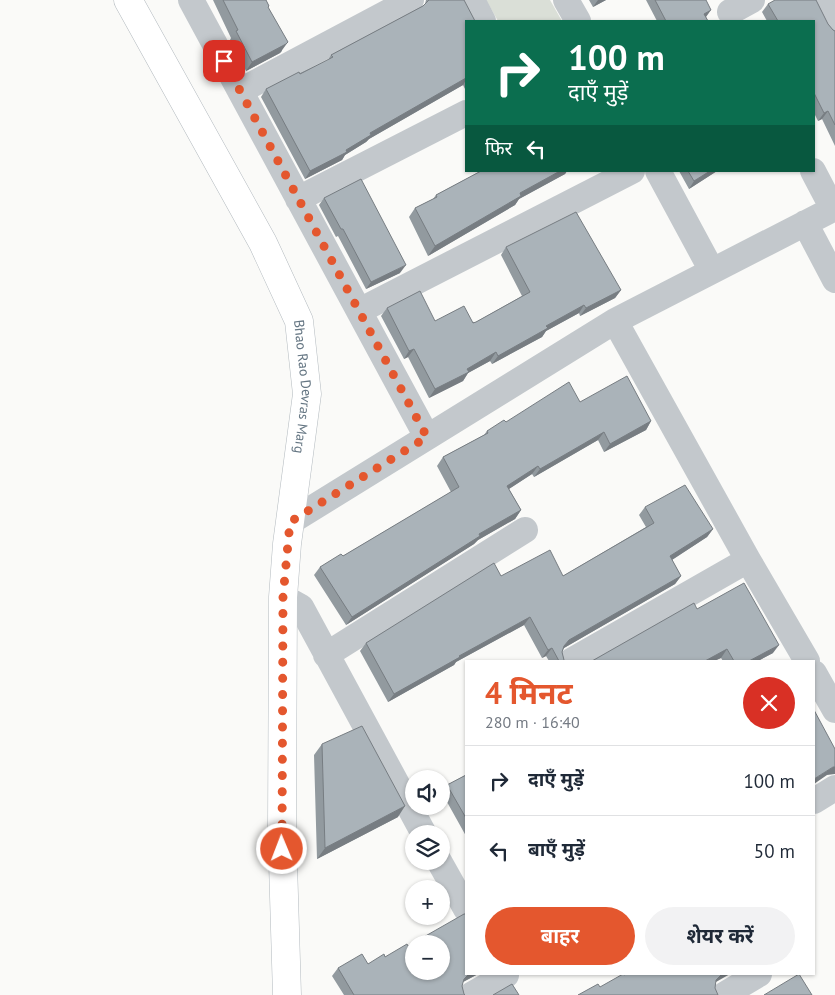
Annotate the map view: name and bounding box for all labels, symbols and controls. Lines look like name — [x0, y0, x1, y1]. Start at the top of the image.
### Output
text: 100 m — [568, 34, 665, 80]
pin — [203, 40, 245, 82]
icon: right — [485, 40, 550, 105]
icon: arrive — [210, 47, 238, 75]
text: दाएँ मुड़ें — [568, 78, 628, 106]
icon: left — [522, 135, 550, 163]
text: फिर — [485, 136, 512, 160]
street label: Bhao Rao Devras Marg — [290, 319, 316, 455]
text: 4 मिनट — [485, 673, 573, 712]
button: close — [743, 677, 795, 729]
text: 280 m · 16:40 — [485, 712, 580, 732]
icon: right — [485, 767, 513, 795]
text: दाएँ मुड़ें — [528, 767, 584, 791]
text: 100 m — [743, 769, 795, 793]
map controls — [405, 770, 450, 980]
button: sound — [405, 770, 450, 815]
position arrow — [255, 822, 307, 874]
button: layers — [405, 825, 450, 870]
icon: left — [485, 837, 513, 865]
text: बाएँ मुड़ें — [528, 837, 585, 861]
text: 50 m — [754, 839, 795, 863]
button: + — [405, 880, 450, 925]
button: बाहर — [485, 907, 635, 965]
button: शेयर करें — [645, 907, 795, 965]
button: − — [405, 935, 450, 980]

